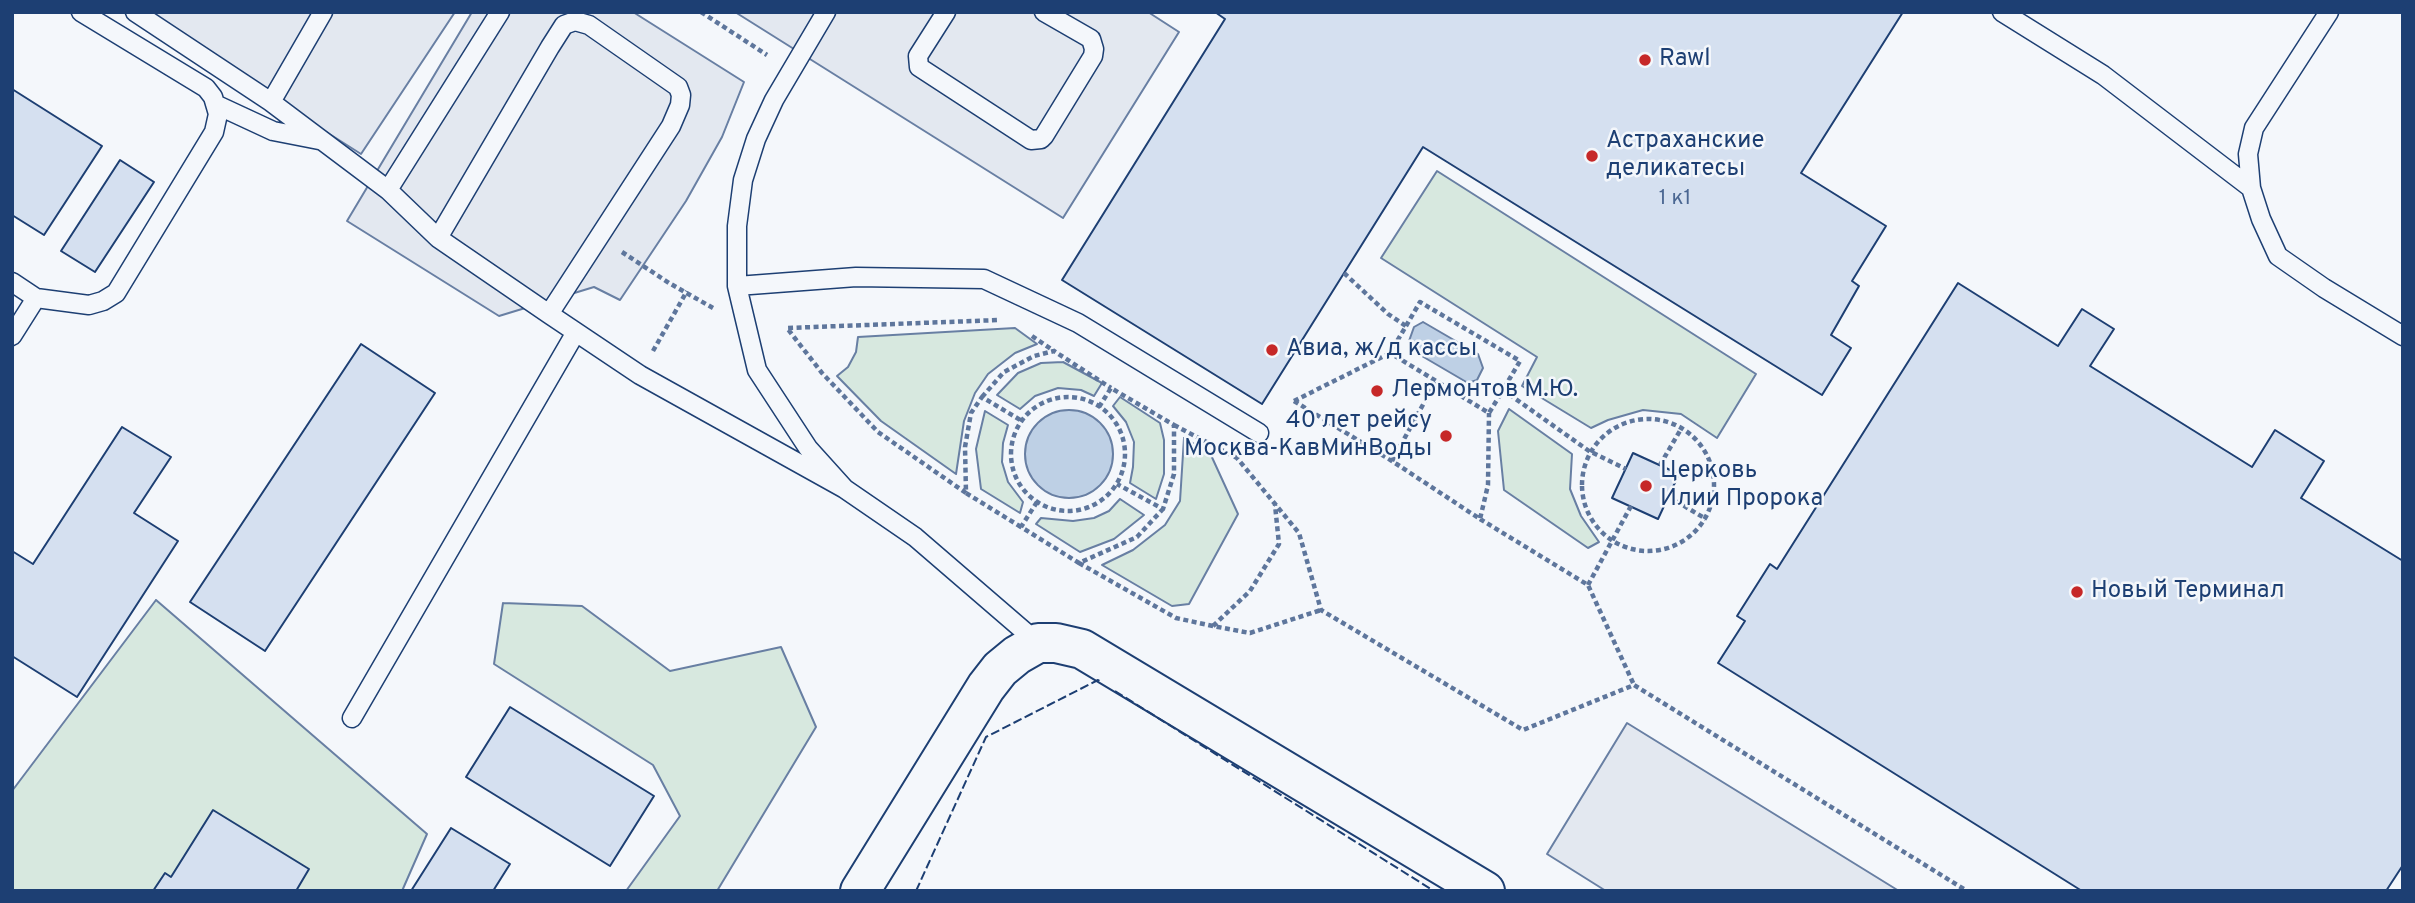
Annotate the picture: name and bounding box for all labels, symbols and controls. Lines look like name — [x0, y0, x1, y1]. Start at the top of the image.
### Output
place label: Rawl — [1659, 46, 1711, 74]
marker: Rawl — [1637, 52, 1653, 68]
place label: Астраханские деликатесы — [1606, 128, 1764, 184]
marker: Астраханские деликатесы — [1584, 148, 1600, 164]
house number: 1 к1 — [1659, 187, 1691, 213]
place label: Авиа, ж/д кассы — [1286, 336, 1477, 364]
marker: Авиа, ж/д кассы — [1264, 342, 1280, 358]
place label: Лермонтов М.Ю. — [1391, 377, 1578, 405]
marker: Лермонтов М.Ю. — [1369, 383, 1385, 399]
place label: 40 лет рейсу Москва-КавМинВоды — [1184, 408, 1432, 464]
marker: 40 лет рейсу Москва-КавМинВоды — [1438, 428, 1454, 444]
place label: Церковь Илии Пророка — [1660, 458, 1823, 514]
marker: Церковь Илии Пророка — [1638, 478, 1654, 494]
place label: Новый Терминал — [2091, 578, 2284, 606]
marker: Новый Терминал — [2069, 584, 2085, 600]

